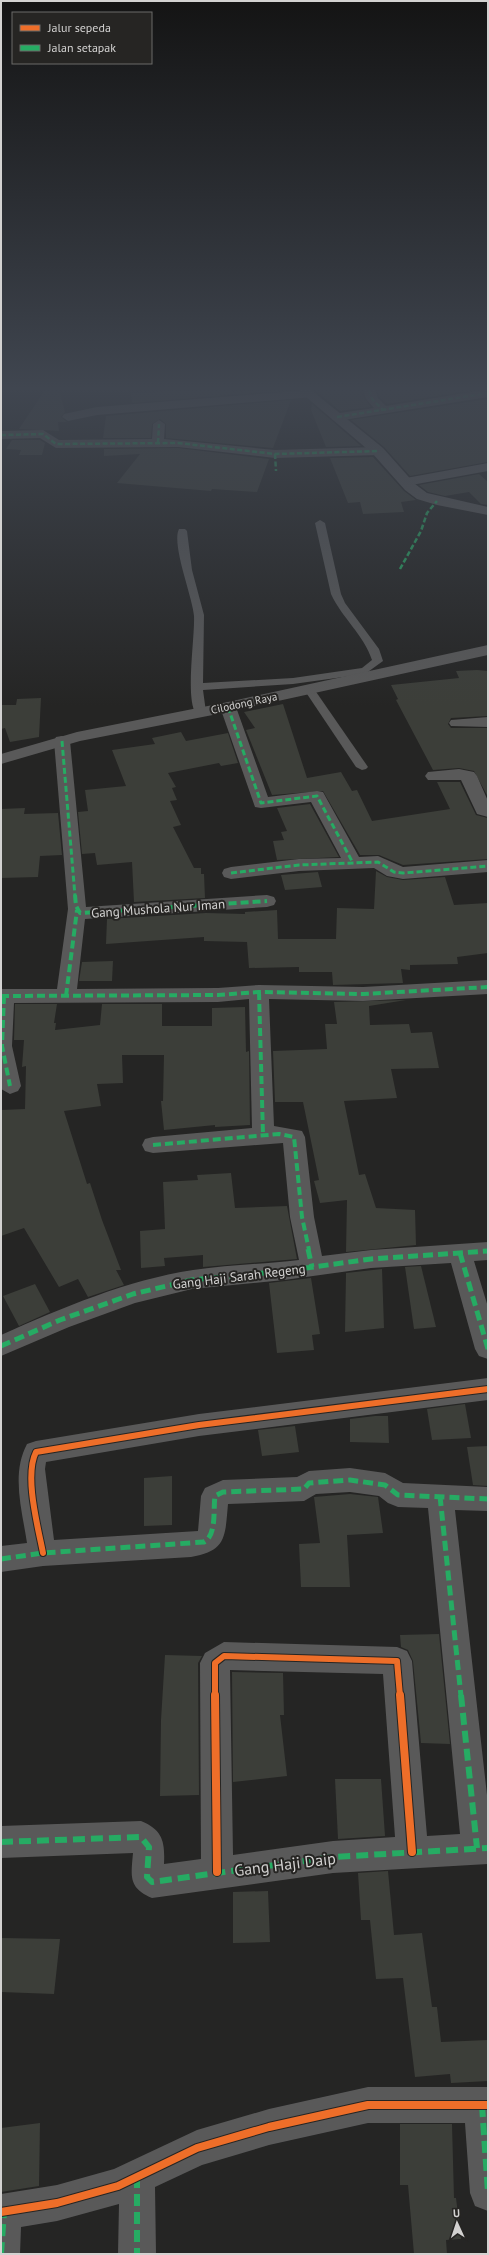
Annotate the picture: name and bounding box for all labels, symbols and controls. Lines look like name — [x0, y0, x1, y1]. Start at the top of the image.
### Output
legend — [12, 12, 152, 64]
text: Jalur sepeda — [47, 20, 111, 35]
text: Jalan setapak — [47, 40, 116, 55]
street label: Cilodong Raya — [210, 689, 278, 717]
street label: Gang Mushola Nur Iman — [91, 895, 226, 922]
street label: Gang Haji Sarah Regeng — [172, 1260, 306, 1293]
street label: Gang Haji Daip — [233, 1848, 337, 1880]
north arrow — [437, 2203, 477, 2243]
text: U — [453, 2206, 460, 2220]

